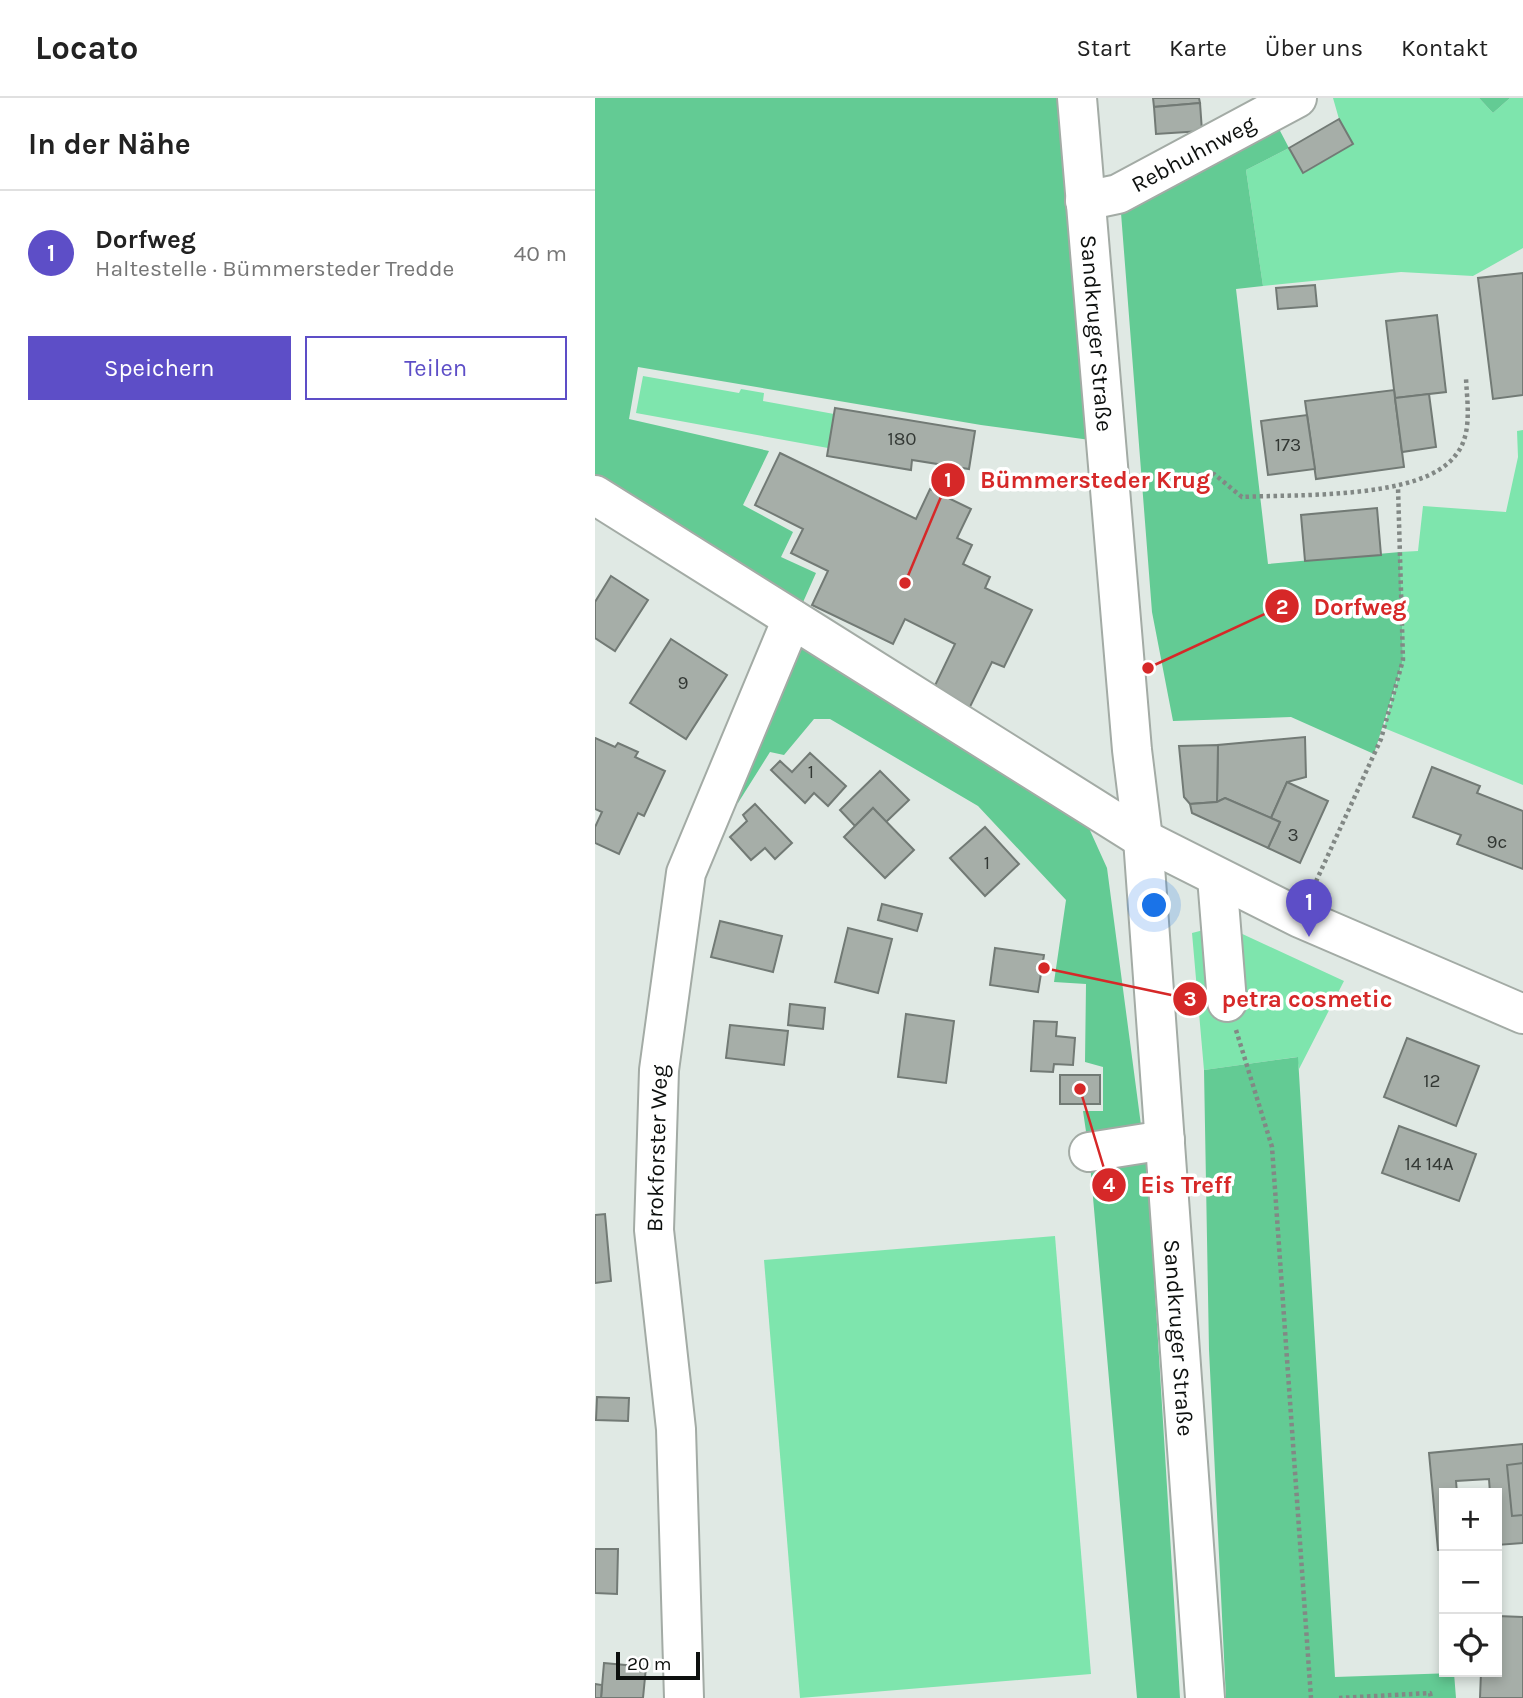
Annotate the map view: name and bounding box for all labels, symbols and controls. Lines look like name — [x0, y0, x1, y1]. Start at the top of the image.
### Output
text: Locato — [35, 29, 138, 67]
text: Start — [1077, 34, 1131, 62]
text: Karte — [1169, 34, 1227, 62]
text: Über uns — [1265, 34, 1363, 62]
text: Kontakt — [1401, 34, 1488, 62]
street label: Rebhuhnweg — [1127, 110, 1260, 198]
text: In der Nähe — [28, 126, 191, 162]
text: Dorfweg — [95, 224, 196, 255]
street label: Sandkruger Straße — [1075, 234, 1119, 433]
text: 1 — [47, 240, 55, 267]
text: 40 m — [514, 240, 567, 267]
text: Haltestelle · Bümmersteder Tredde — [95, 255, 454, 282]
button: Speichern — [28, 336, 291, 400]
button: Teilen — [305, 336, 567, 400]
house number: 180 — [887, 428, 917, 450]
house number: 173 — [1275, 434, 1301, 456]
callout: Bümmersteder Krug — [931, 457, 1224, 502]
text: Bümmersteder Krug — [980, 466, 1210, 494]
text: 1 — [944, 468, 952, 492]
callout: Dorfweg — [1265, 584, 1421, 629]
text: Dorfweg — [1313, 593, 1407, 621]
text: 2 — [1276, 595, 1288, 619]
house number: 9 — [677, 672, 689, 694]
house number: 1 — [808, 761, 814, 783]
house number: 3 — [1287, 824, 1299, 846]
house number: 9c — [1487, 831, 1507, 853]
house number: 1 — [984, 852, 990, 874]
pin: 1 — [1286, 879, 1332, 937]
your location — [1137, 888, 1171, 922]
callout: petra cosmetic — [1172, 976, 1406, 1021]
text: petra cosmetic — [1222, 985, 1392, 1013]
text: 3 — [1183, 987, 1197, 1011]
street label: Brokforster Weg — [640, 1064, 673, 1233]
house number: 12 — [1423, 1070, 1441, 1092]
house number: 14 14A — [1404, 1153, 1454, 1175]
callout: Eis Treff — [1092, 1162, 1246, 1207]
text: Eis Treff — [1140, 1171, 1232, 1199]
text: 4 — [1103, 1173, 1116, 1197]
street label: Sandkruger Straße — [1158, 1238, 1200, 1437]
map controls — [1439, 1488, 1502, 1677]
button: + — [1439, 1488, 1502, 1551]
button: − — [1439, 1551, 1502, 1614]
button: locate — [1439, 1614, 1502, 1677]
scale bar — [616, 1649, 700, 1681]
text: 20 m — [627, 1653, 672, 1675]

